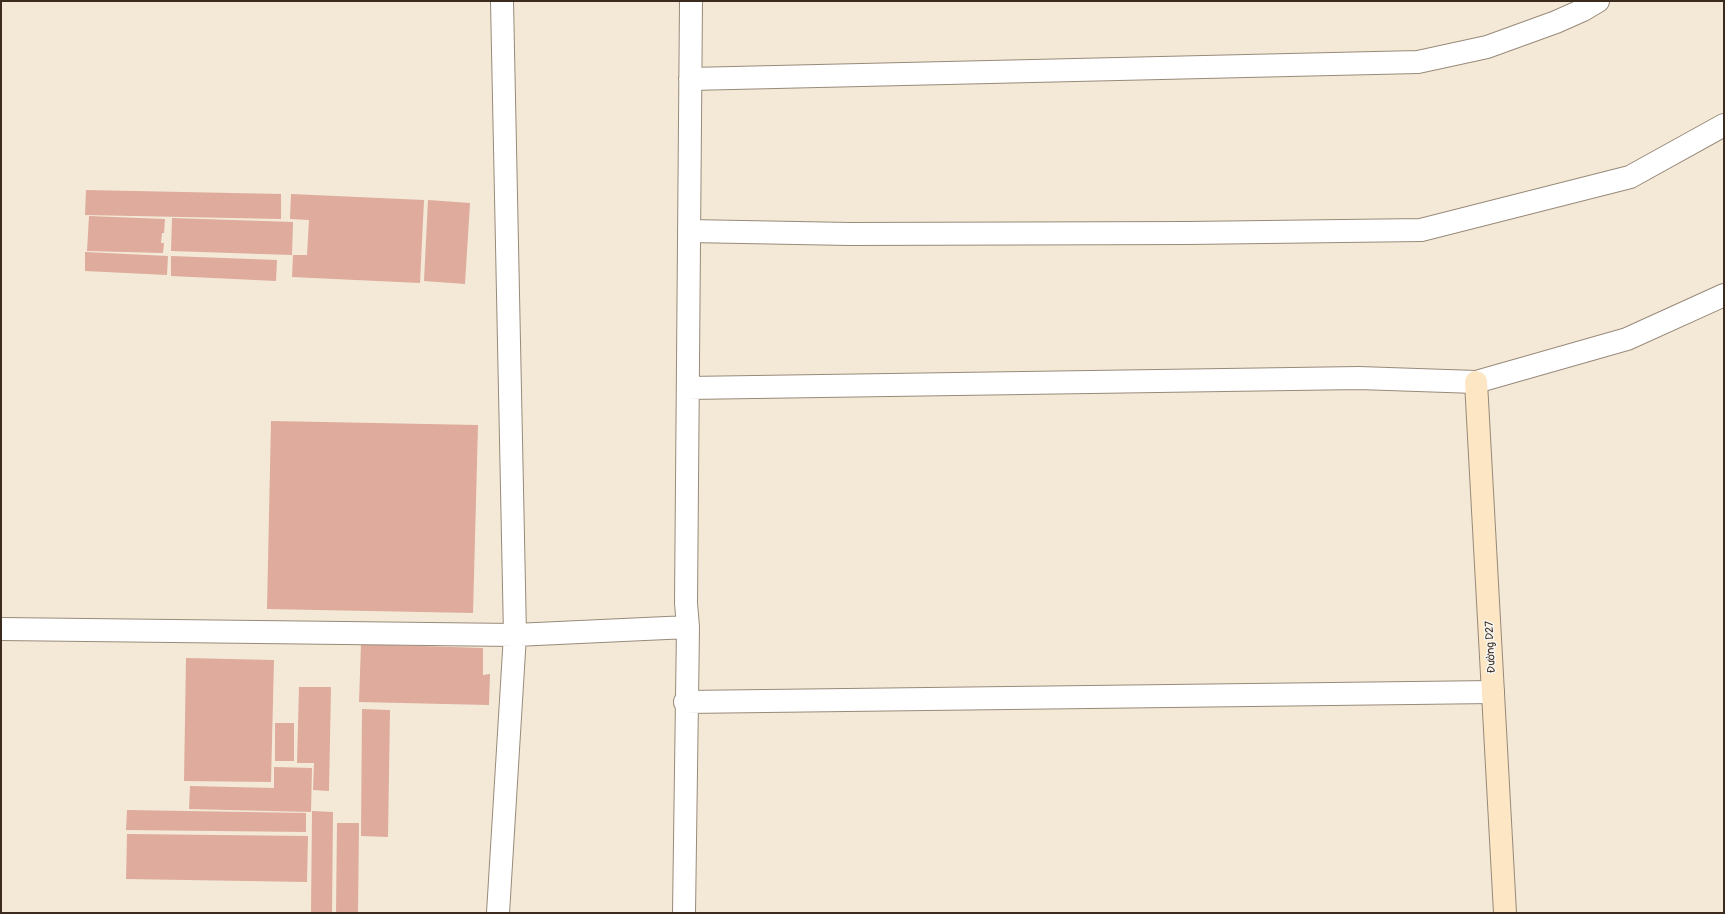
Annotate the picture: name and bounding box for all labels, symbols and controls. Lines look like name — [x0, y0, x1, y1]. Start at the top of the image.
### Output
street label: Đường D27 — [1483, 621, 1499, 673]

